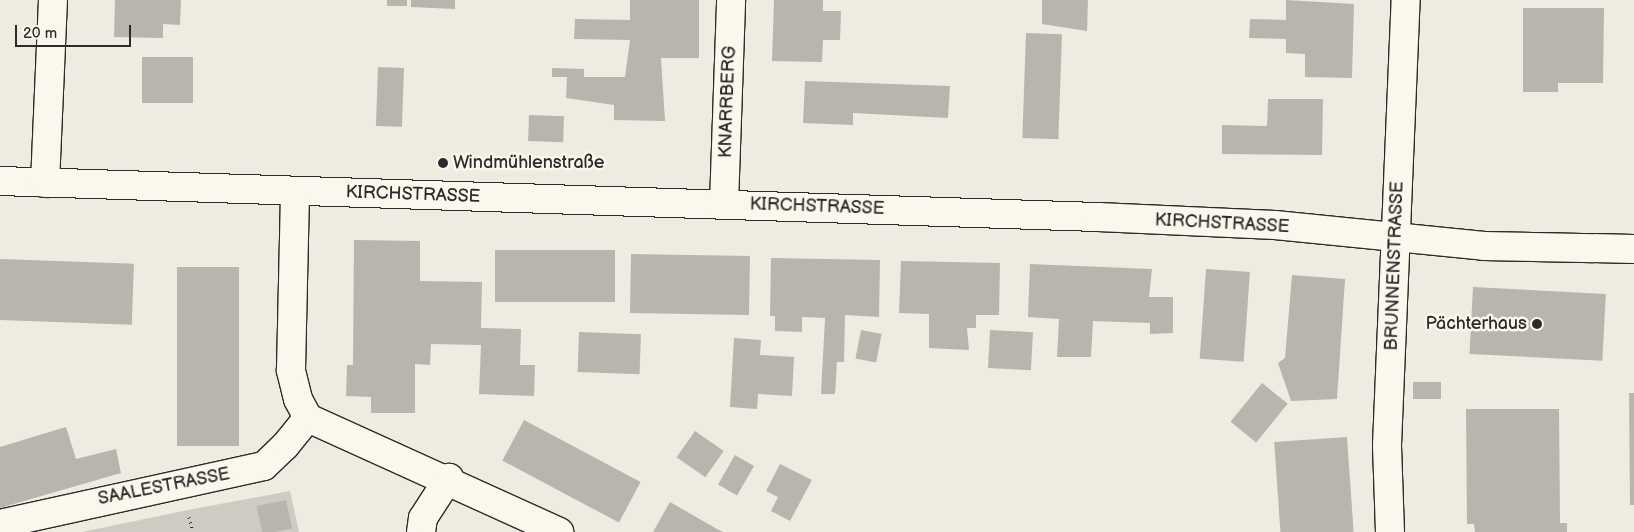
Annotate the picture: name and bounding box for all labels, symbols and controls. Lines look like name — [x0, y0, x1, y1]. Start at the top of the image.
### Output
scale bar — [18, 15, 134, 47]
text: 20 m — [23, 24, 57, 43]
street label: KNARRBERG — [715, 46, 741, 158]
place label: Windmühlenstraße — [453, 152, 604, 174]
marker: Windmühlenstraße — [437, 157, 449, 169]
street label: BRUNNENSTRASSE — [1381, 181, 1409, 351]
street label: KIRCHSTRASSE — [345, 182, 481, 208]
street label: KIRCHSTRASSE — [749, 194, 885, 220]
street label: KIRCHSTRASSE — [1154, 210, 1290, 238]
place label: Pächterhaus — [1425, 313, 1527, 335]
marker: Pächterhaus — [1531, 318, 1543, 330]
street label: SAALESTRASSE — [96, 464, 232, 510]

